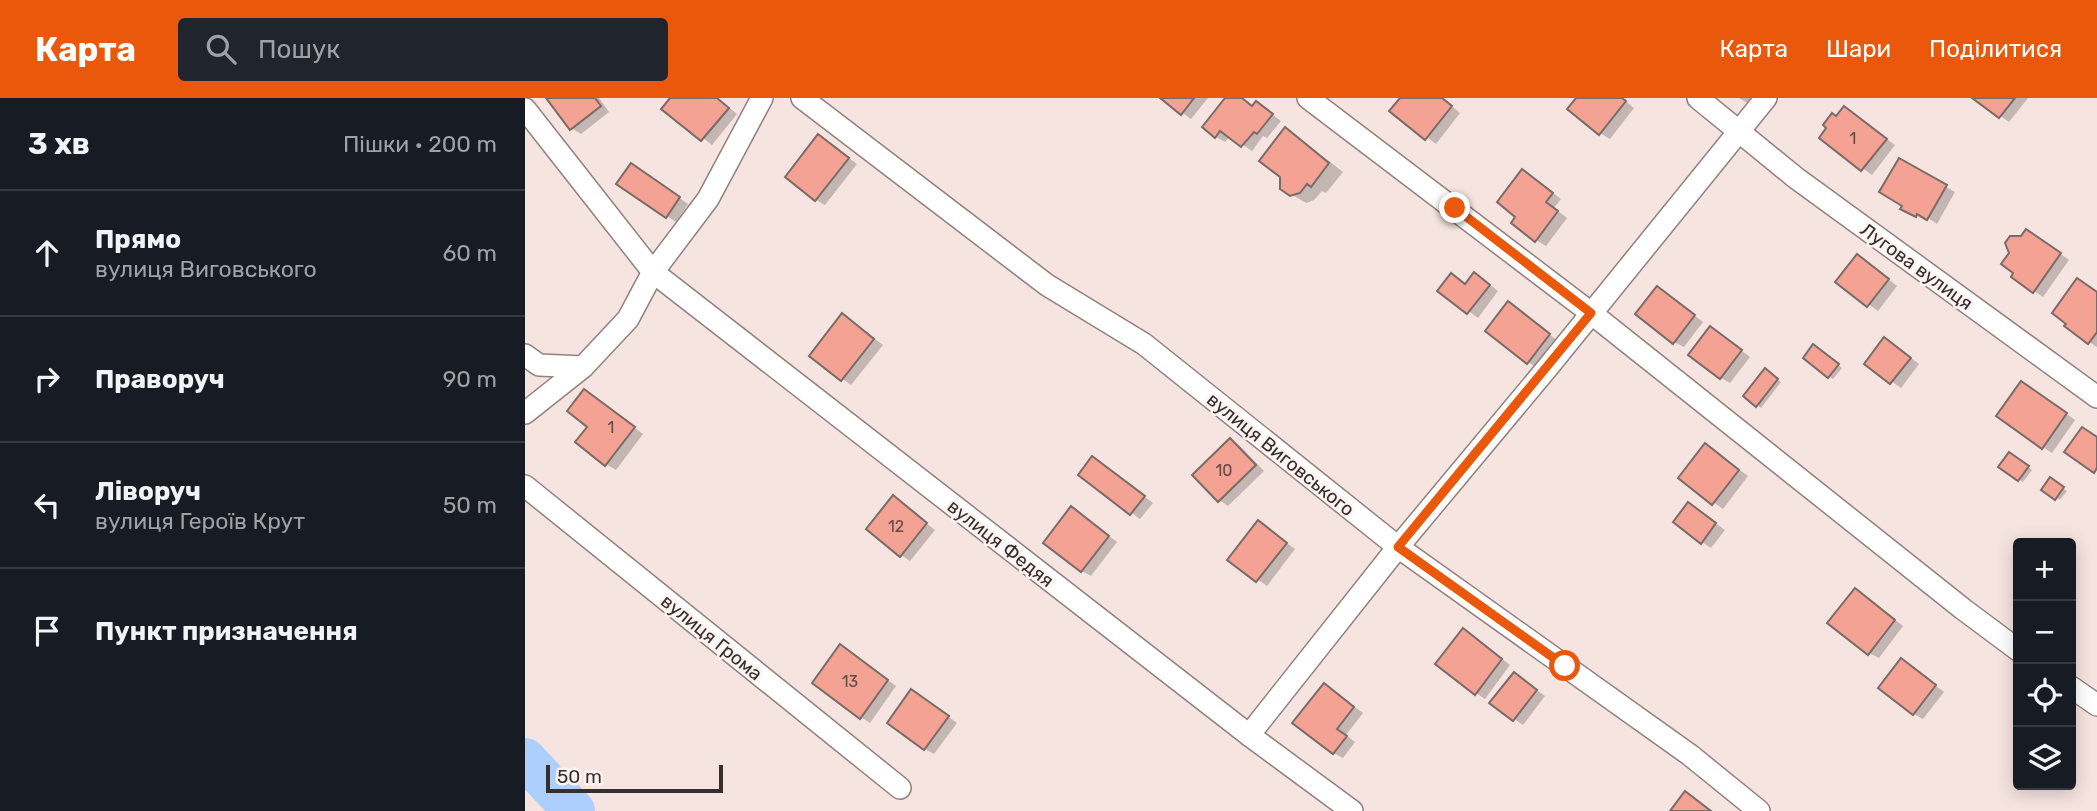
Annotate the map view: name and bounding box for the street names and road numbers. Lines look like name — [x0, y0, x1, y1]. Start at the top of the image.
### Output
street label: Лугова вулиця — [1856, 218, 1978, 315]
street label: вулиця Виговського — [1202, 388, 1359, 521]
street label: вулиця Федяя — [943, 495, 1059, 592]
street label: вулиця Грома — [656, 589, 767, 685]

